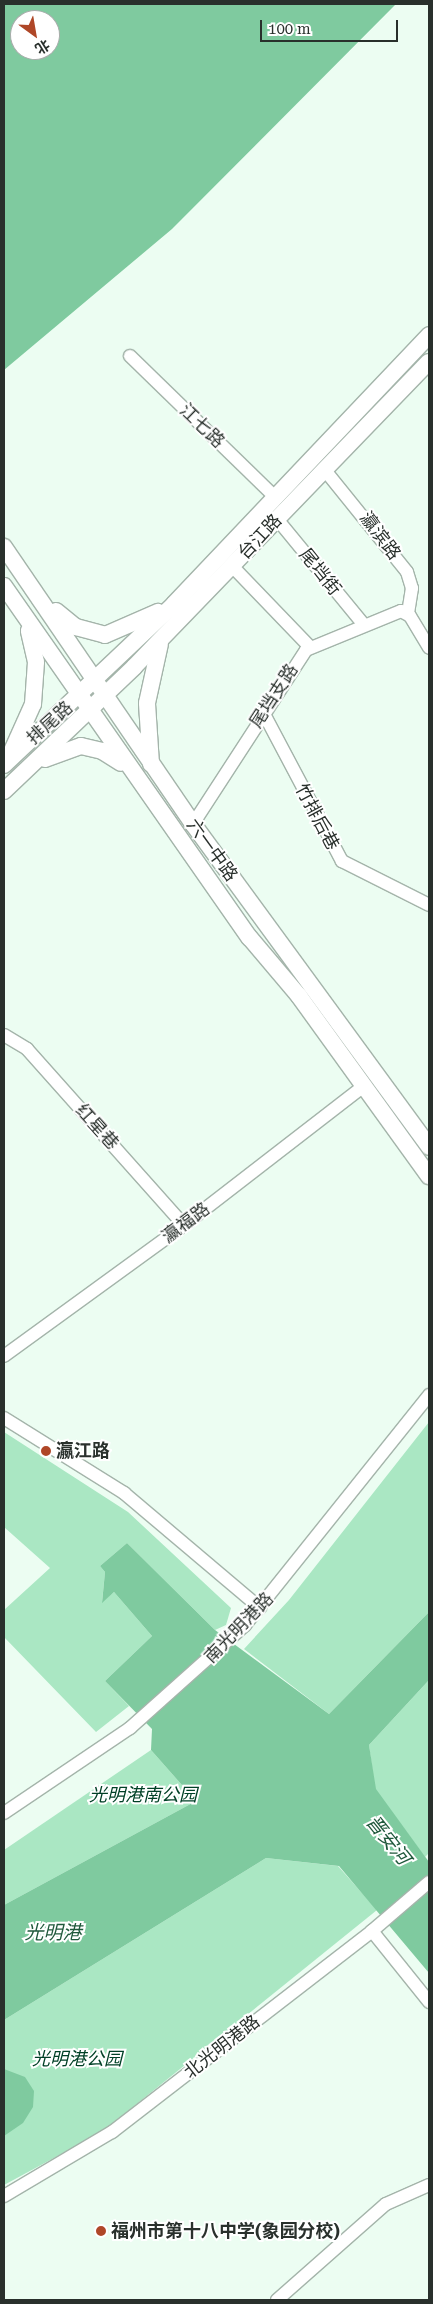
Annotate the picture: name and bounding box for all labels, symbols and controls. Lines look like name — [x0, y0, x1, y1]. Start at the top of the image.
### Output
north arrow — [10, 10, 60, 60]
scale bar — [263, 10, 400, 42]
text: 100 m — [268, 20, 311, 38]
text: 北 — [32, 36, 53, 57]
street label: 江七路 — [175, 399, 229, 453]
street label: 瀛滨路 — [355, 508, 405, 564]
street label: 台江路 — [234, 510, 286, 564]
street label: 尾垱街 — [295, 544, 345, 600]
street label: 尾垱支路 — [245, 660, 303, 732]
street label: 排尾路 — [23, 697, 77, 749]
street label: 竹排后巷 — [291, 780, 343, 854]
street label: 六一中路 — [182, 815, 242, 885]
street label: 红星巷 — [71, 1100, 123, 1154]
street label: 瀛福路 — [158, 1198, 214, 1248]
place label: 瀛江路 — [56, 1440, 110, 1462]
marker: 瀛江路 — [40, 1445, 52, 1457]
street label: 南光明港路 — [200, 1588, 278, 1668]
park label: 光明港南公园 — [89, 1784, 197, 1806]
water label: 晋安河 — [361, 1811, 415, 1869]
water label: 光明港 — [25, 1922, 81, 1944]
street label: 北光明港路 — [180, 2011, 264, 2083]
park label: 光明港公园 — [32, 2048, 122, 2070]
place label: 福州市第十八中学(象园分校) — [111, 2220, 340, 2242]
marker: 福州市第十八中学(象园分校) — [95, 2225, 107, 2237]

